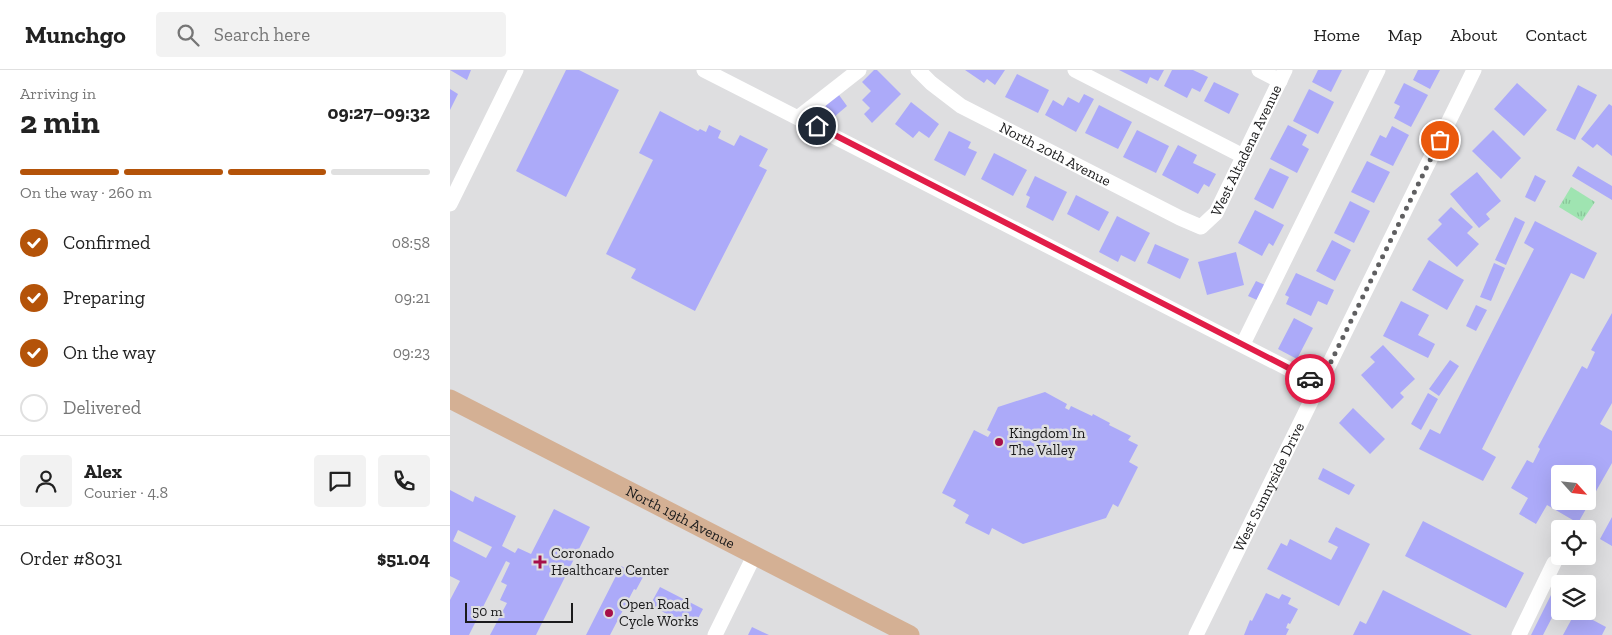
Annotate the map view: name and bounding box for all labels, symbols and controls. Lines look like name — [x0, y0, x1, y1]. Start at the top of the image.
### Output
search box — [156, 12, 506, 57]
text: Munchgo — [25, 20, 126, 49]
icon: search — [174, 21, 202, 49]
text: Search here — [214, 23, 310, 46]
text: Home — [1313, 24, 1360, 46]
text: Map — [1388, 24, 1422, 46]
text: About — [1450, 24, 1497, 46]
text: Contact — [1525, 24, 1587, 46]
street label: West Altadena Avenue — [1207, 82, 1286, 219]
text: Arriving in — [20, 84, 96, 103]
text: 09:27–09:32 — [328, 101, 430, 124]
text: 2 min — [20, 103, 100, 141]
pin — [796, 105, 838, 147]
icon: home — [803, 112, 831, 140]
street label: North 20th Avenue — [996, 118, 1114, 190]
pin — [1419, 119, 1461, 161]
icon: bag — [1426, 126, 1454, 154]
text: On the way · 260 m — [20, 183, 152, 202]
icon: check — [20, 229, 48, 257]
text: Confirmed — [63, 231, 150, 254]
text: 08:58 — [392, 233, 430, 252]
icon: check — [20, 284, 48, 312]
text: Preparing — [63, 286, 145, 309]
text: 09:21 — [394, 288, 430, 307]
icon: check — [20, 339, 48, 367]
text: On the way — [63, 341, 156, 364]
text: 09:23 — [393, 343, 430, 362]
courier — [1285, 354, 1335, 404]
icon: car — [1296, 365, 1324, 393]
text: Delivered — [63, 396, 141, 419]
street label: West Sunnyside Drive — [1230, 419, 1308, 554]
place label: Kingdom In The Valley — [1009, 424, 1086, 459]
marker: Kingdom In The Valley — [993, 436, 1005, 448]
button: person — [20, 455, 72, 507]
button: chat — [314, 455, 366, 507]
button: phone — [378, 455, 430, 507]
text: Alex — [84, 460, 122, 483]
north arrow — [1551, 465, 1596, 510]
map controls — [1551, 465, 1596, 620]
street label: North 19th Avenue — [623, 482, 738, 553]
text: Courier · 4.8 — [84, 483, 168, 502]
button: locate — [1551, 520, 1596, 565]
place label: Coronado Healthcare Center — [551, 544, 669, 579]
text: Order #8031 — [20, 547, 122, 570]
text: $51.04 — [377, 547, 430, 570]
marker: Coronado Healthcare Center — [533, 555, 547, 569]
button: layers — [1551, 575, 1596, 620]
place label: Open Road Cycle Works — [619, 595, 699, 630]
scale bar — [465, 600, 572, 623]
text: 50 m — [472, 603, 503, 620]
marker: Open Road Cycle Works — [603, 607, 615, 619]

